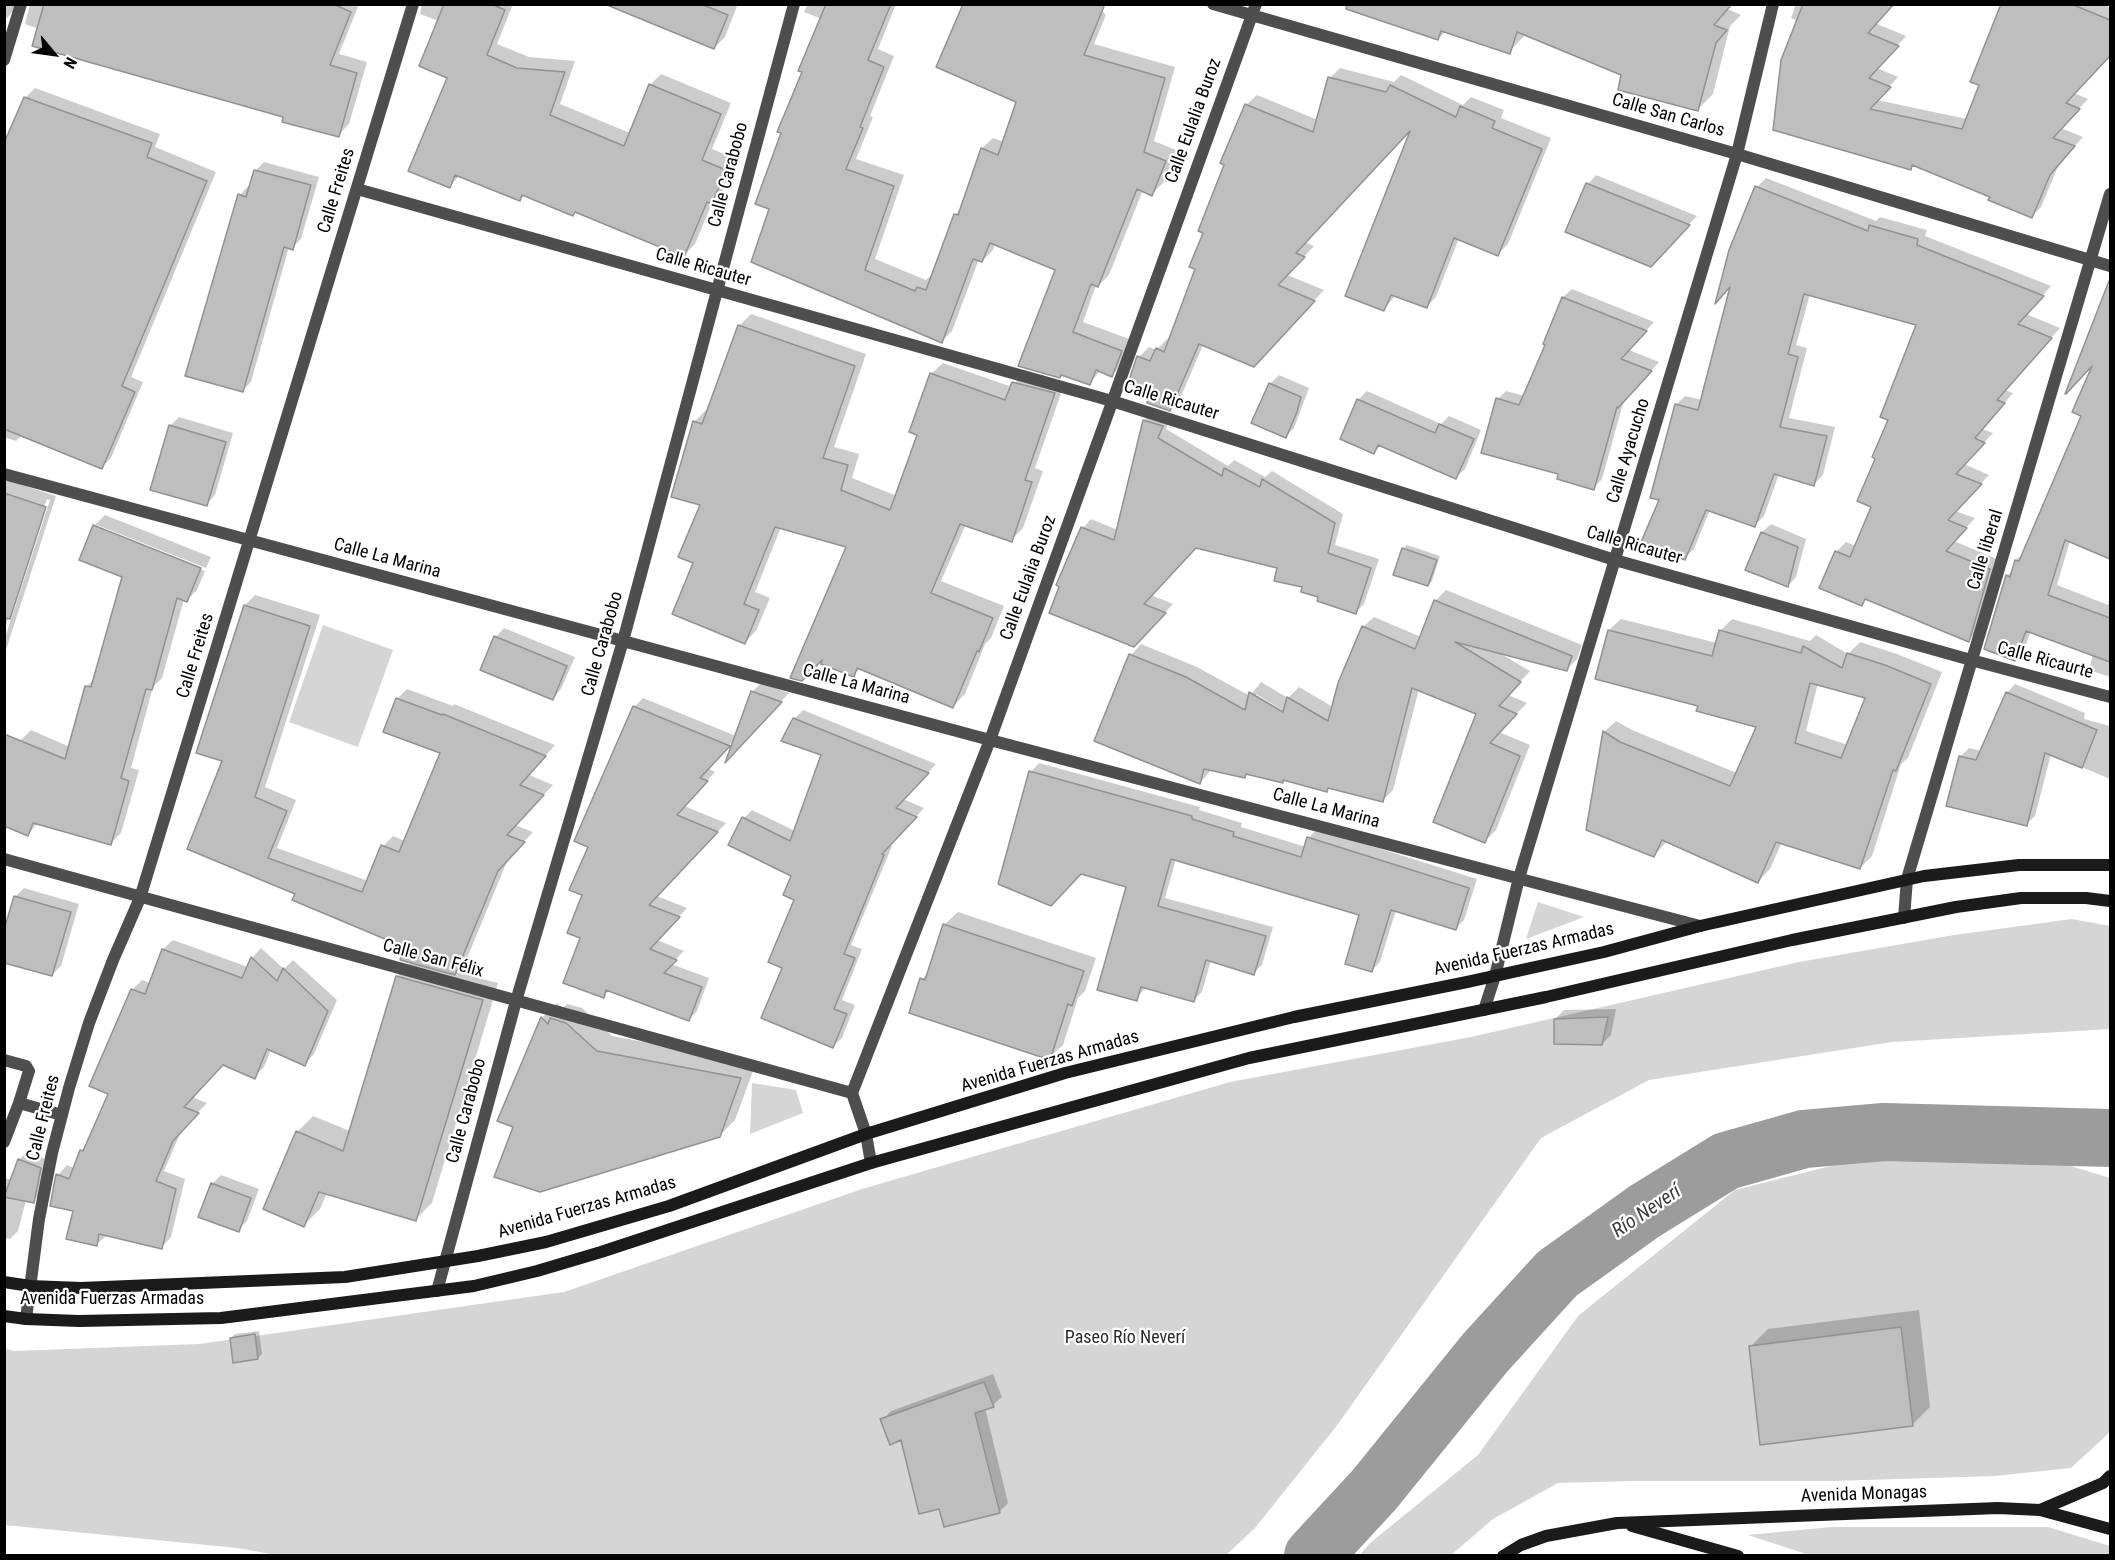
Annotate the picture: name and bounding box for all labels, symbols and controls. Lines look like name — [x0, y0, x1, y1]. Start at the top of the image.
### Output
north arrow — [24, 24, 84, 84]
text: N — [60, 54, 81, 72]
street label: Calle Eulalia Buroz — [1161, 55, 1227, 187]
street label: Calle San Carlos — [1609, 90, 1727, 142]
street label: Calle Carabobo — [705, 120, 753, 230]
street label: Calle Freites — [314, 146, 360, 236]
street label: Calle Ricauter — [653, 244, 753, 292]
street label: Calle Ricauter — [1121, 376, 1221, 426]
street label: Calle Ayacucho — [1603, 396, 1655, 506]
street label: Calle liberal — [1964, 507, 2008, 593]
street label: Calle Eulalia Buroz — [996, 512, 1062, 644]
street label: Calle Ricauter — [1584, 522, 1684, 570]
street label: Calle La Marina — [331, 534, 443, 584]
street label: Calle Carabobo — [578, 589, 628, 699]
street label: Calle Freites — [173, 611, 219, 701]
street label: Calle Ricaurte — [1995, 638, 2095, 684]
street label: Calle La Marina — [800, 660, 912, 710]
street label: Calle La Marina — [1270, 784, 1382, 834]
street label: Avenida Fuerzas Armadas — [1432, 919, 1616, 981]
street label: Calle San Félix — [380, 935, 486, 983]
street label: Avenida Fuerzas Armadas — [958, 1026, 1142, 1098]
street label: Calle Carabobo — [443, 1056, 491, 1166]
street label: Calle Freites — [23, 1073, 65, 1163]
street label: Avenida Fuerzas Armadas — [495, 1172, 679, 1244]
water label: Río Neverí — [1608, 1180, 1686, 1244]
street label: Avenida Fuerzas Armadas — [20, 1288, 204, 1310]
park label: Paseo Río Neverí — [1065, 1327, 1185, 1349]
street label: Avenida Monagas — [1801, 1482, 1927, 1508]

